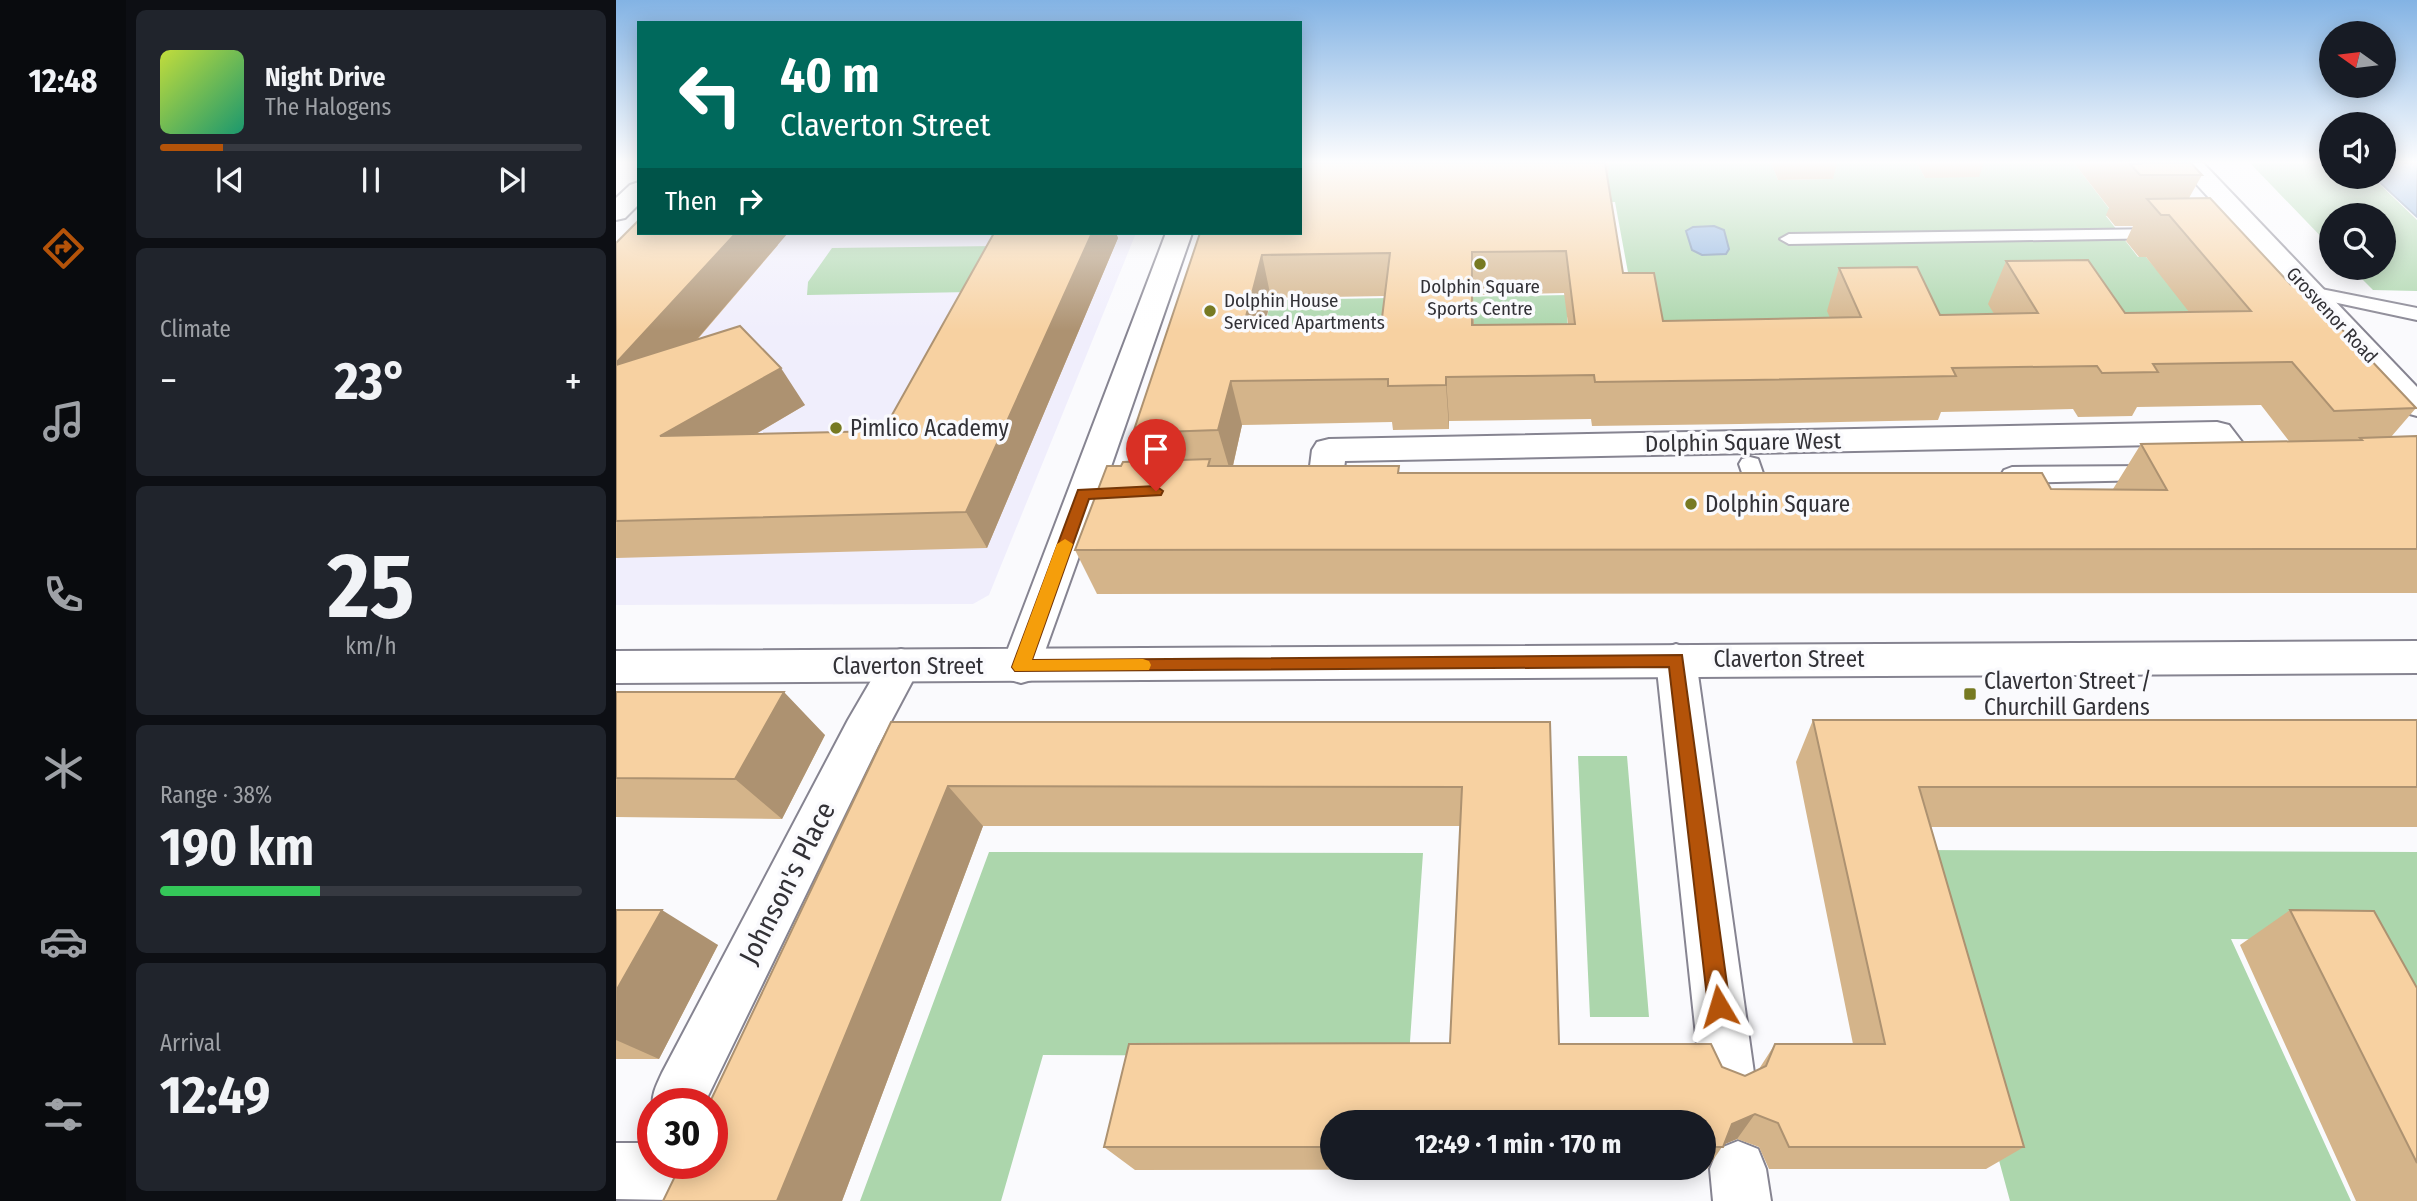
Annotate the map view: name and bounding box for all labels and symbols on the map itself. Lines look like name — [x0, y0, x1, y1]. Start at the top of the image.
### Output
north arrow — [2319, 21, 2396, 98]
marker: Dolphin Square Sports Centre — [1472, 256, 1488, 272]
street label: Grosvenor Road — [2282, 262, 2382, 368]
place label: Dolphin Square Sports Centre — [1420, 275, 1540, 320]
place label: Dolphin House Serviced Apartments — [1224, 289, 1385, 334]
marker: Dolphin House Serviced Apartments — [1202, 303, 1218, 319]
place label: Pimlico Academy — [850, 414, 1009, 442]
pin — [1126, 419, 1186, 491]
marker: Pimlico Academy — [828, 420, 844, 436]
street label: Dolphin Square West — [1645, 426, 1842, 458]
place label: Dolphin Square — [1705, 490, 1850, 518]
marker: Dolphin Square — [1683, 496, 1699, 512]
street label: Claverton Street — [1713, 645, 1865, 673]
street label: Claverton Street — [832, 652, 984, 680]
place label: Claverton Street / Churchill Gardens — [1984, 667, 2151, 721]
marker: Claverton Street / Churchill Gardens — [1962, 686, 1978, 702]
street label: Johnson's Place — [732, 796, 842, 970]
position arrow — [1682, 969, 1756, 1043]
speed limit sign: 30 — [637, 1088, 728, 1179]

